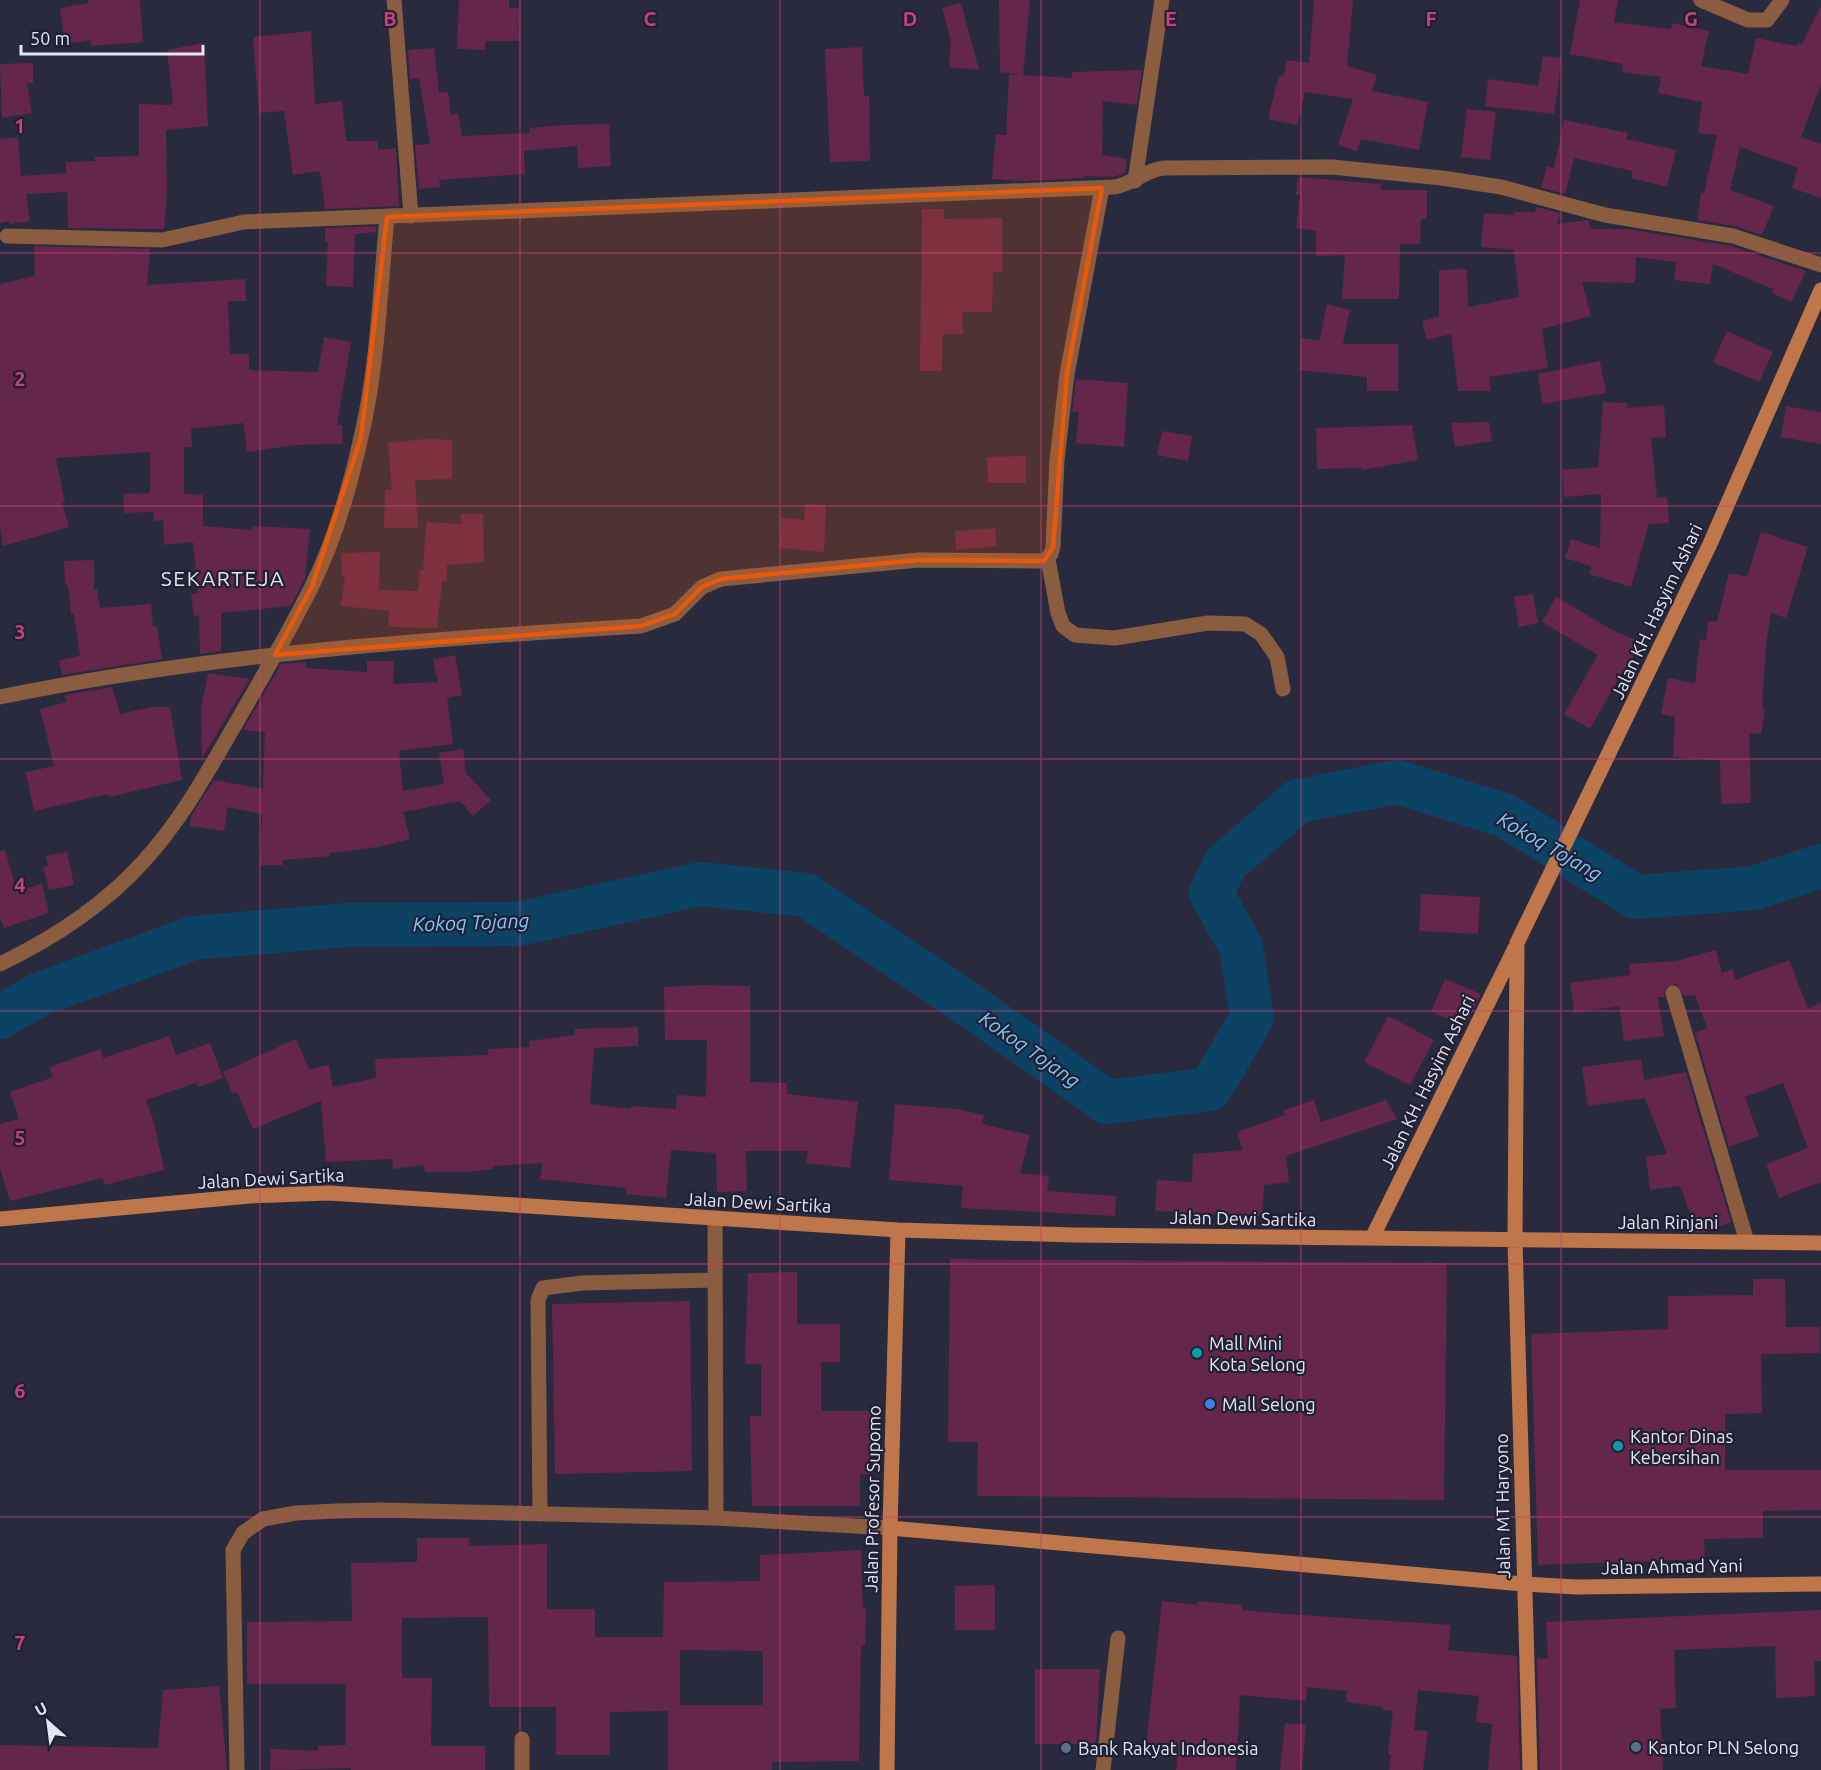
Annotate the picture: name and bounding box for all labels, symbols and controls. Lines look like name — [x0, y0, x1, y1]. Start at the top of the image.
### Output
text: B — [383, 7, 397, 30]
text: C — [644, 7, 657, 30]
text: D — [903, 7, 917, 30]
text: E — [1165, 7, 1177, 30]
text: F — [1425, 7, 1437, 30]
text: G — [1684, 7, 1698, 30]
scale bar — [21, 18, 202, 56]
text: 50 m — [30, 28, 70, 48]
text: 1 — [14, 114, 26, 137]
text: 2 — [14, 367, 26, 390]
street label: Jalan KH. Hasyim Ashari — [1607, 520, 1705, 702]
district label: SEKARTEJA — [161, 566, 285, 590]
text: 3 — [14, 620, 26, 643]
water label: Kokoq Tojang — [1494, 807, 1606, 885]
text: 4 — [14, 873, 26, 896]
water label: Kokoq Tojang — [412, 908, 530, 936]
street label: Jalan KH. Hasyim Ashari — [1376, 992, 1478, 1172]
water label: Kokoq Tojang — [976, 1006, 1085, 1092]
text: 5 — [14, 1126, 26, 1149]
street label: Jalan Dewi Sartika — [197, 1164, 345, 1192]
street label: Jalan Dewi Sartika — [684, 1188, 832, 1216]
street label: Jalan Dewi Sartika — [1169, 1207, 1317, 1229]
street label: Jalan Rinjani — [1618, 1212, 1718, 1232]
place label: Mall Mini Kota Selong — [1209, 1333, 1306, 1374]
marker: Mall Mini Kota Selong — [1190, 1346, 1204, 1360]
text: 6 — [14, 1379, 26, 1402]
place label: Mall Selong — [1222, 1394, 1316, 1414]
marker: Mall Selong — [1203, 1397, 1217, 1411]
street label: Jalan Profesor Supomo — [860, 1405, 884, 1593]
place label: Kantor Dinas Kebersihan — [1630, 1426, 1734, 1467]
street label: Jalan MT Haryono — [1491, 1433, 1513, 1579]
marker: Kantor Dinas Kebersihan — [1611, 1439, 1625, 1453]
street label: Jalan Ahmad Yani — [1601, 1555, 1743, 1577]
text: 7 — [14, 1631, 26, 1654]
north arrow — [18, 1692, 78, 1752]
text: U — [32, 1698, 50, 1719]
place label: Kantor PLN Selong — [1648, 1737, 1799, 1757]
place label: Bank Rakyat Indonesia — [1078, 1738, 1258, 1758]
marker: Kantor PLN Selong — [1629, 1740, 1643, 1754]
marker: Bank Rakyat Indonesia — [1059, 1741, 1073, 1755]

